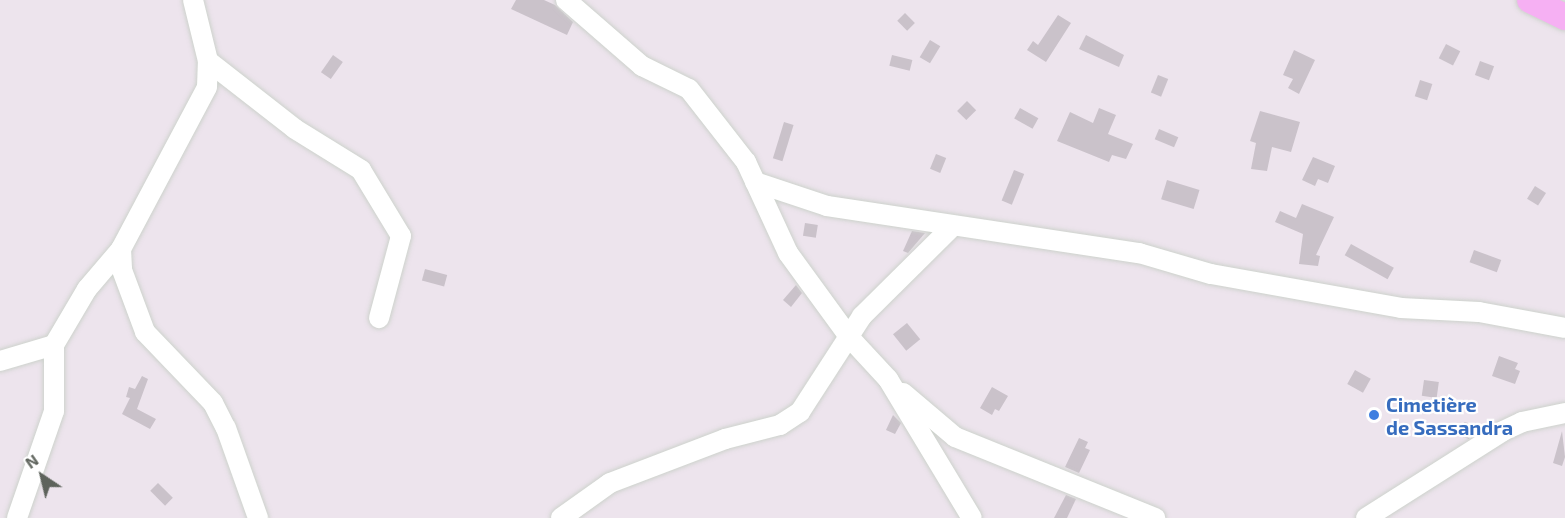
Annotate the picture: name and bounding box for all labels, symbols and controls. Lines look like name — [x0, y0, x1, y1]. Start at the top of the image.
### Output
place label: Cimetière de Sassandra — [1386, 392, 1513, 439]
marker: Cimetière de Sassandra — [1367, 408, 1381, 422]
north arrow — [12, 446, 72, 506]
text: N — [21, 450, 42, 472]

